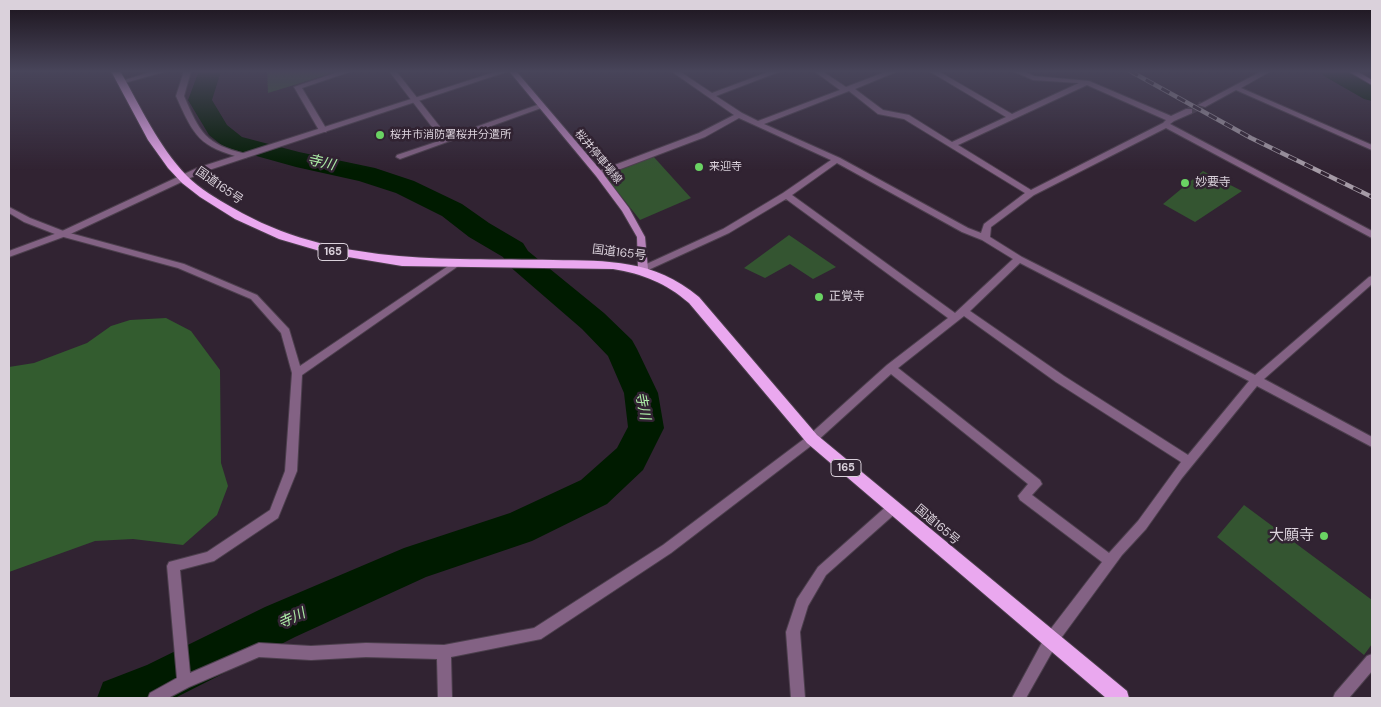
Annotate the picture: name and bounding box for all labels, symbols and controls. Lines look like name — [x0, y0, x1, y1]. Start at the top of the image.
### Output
street label: 桜井停車場線 — [572, 127, 624, 187]
place label: 桜井市消防署桜井分遣所 — [390, 128, 511, 142]
marker: 桜井市消防署桜井分遣所 — [374, 129, 386, 141]
water label: 寺川 — [305, 152, 337, 174]
place label: 来迎寺 — [709, 160, 742, 174]
marker: 来迎寺 — [693, 161, 705, 173]
street label: 国道165号 — [193, 165, 245, 207]
place label: 妙要寺 — [1195, 176, 1231, 190]
marker: 妙要寺 — [1179, 177, 1191, 189]
road number: 165 — [318, 243, 348, 260]
street label: 国道165号 — [591, 243, 647, 263]
place label: 正覚寺 — [829, 290, 865, 304]
marker: 正覚寺 — [813, 291, 825, 303]
water label: 寺川 — [631, 391, 653, 421]
road number: 165 — [831, 459, 861, 476]
street label: 国道165号 — [912, 502, 962, 548]
place label: 大願寺 — [1269, 527, 1314, 545]
marker: 大願寺 — [1318, 530, 1330, 542]
water label: 寺川 — [276, 605, 308, 633]

